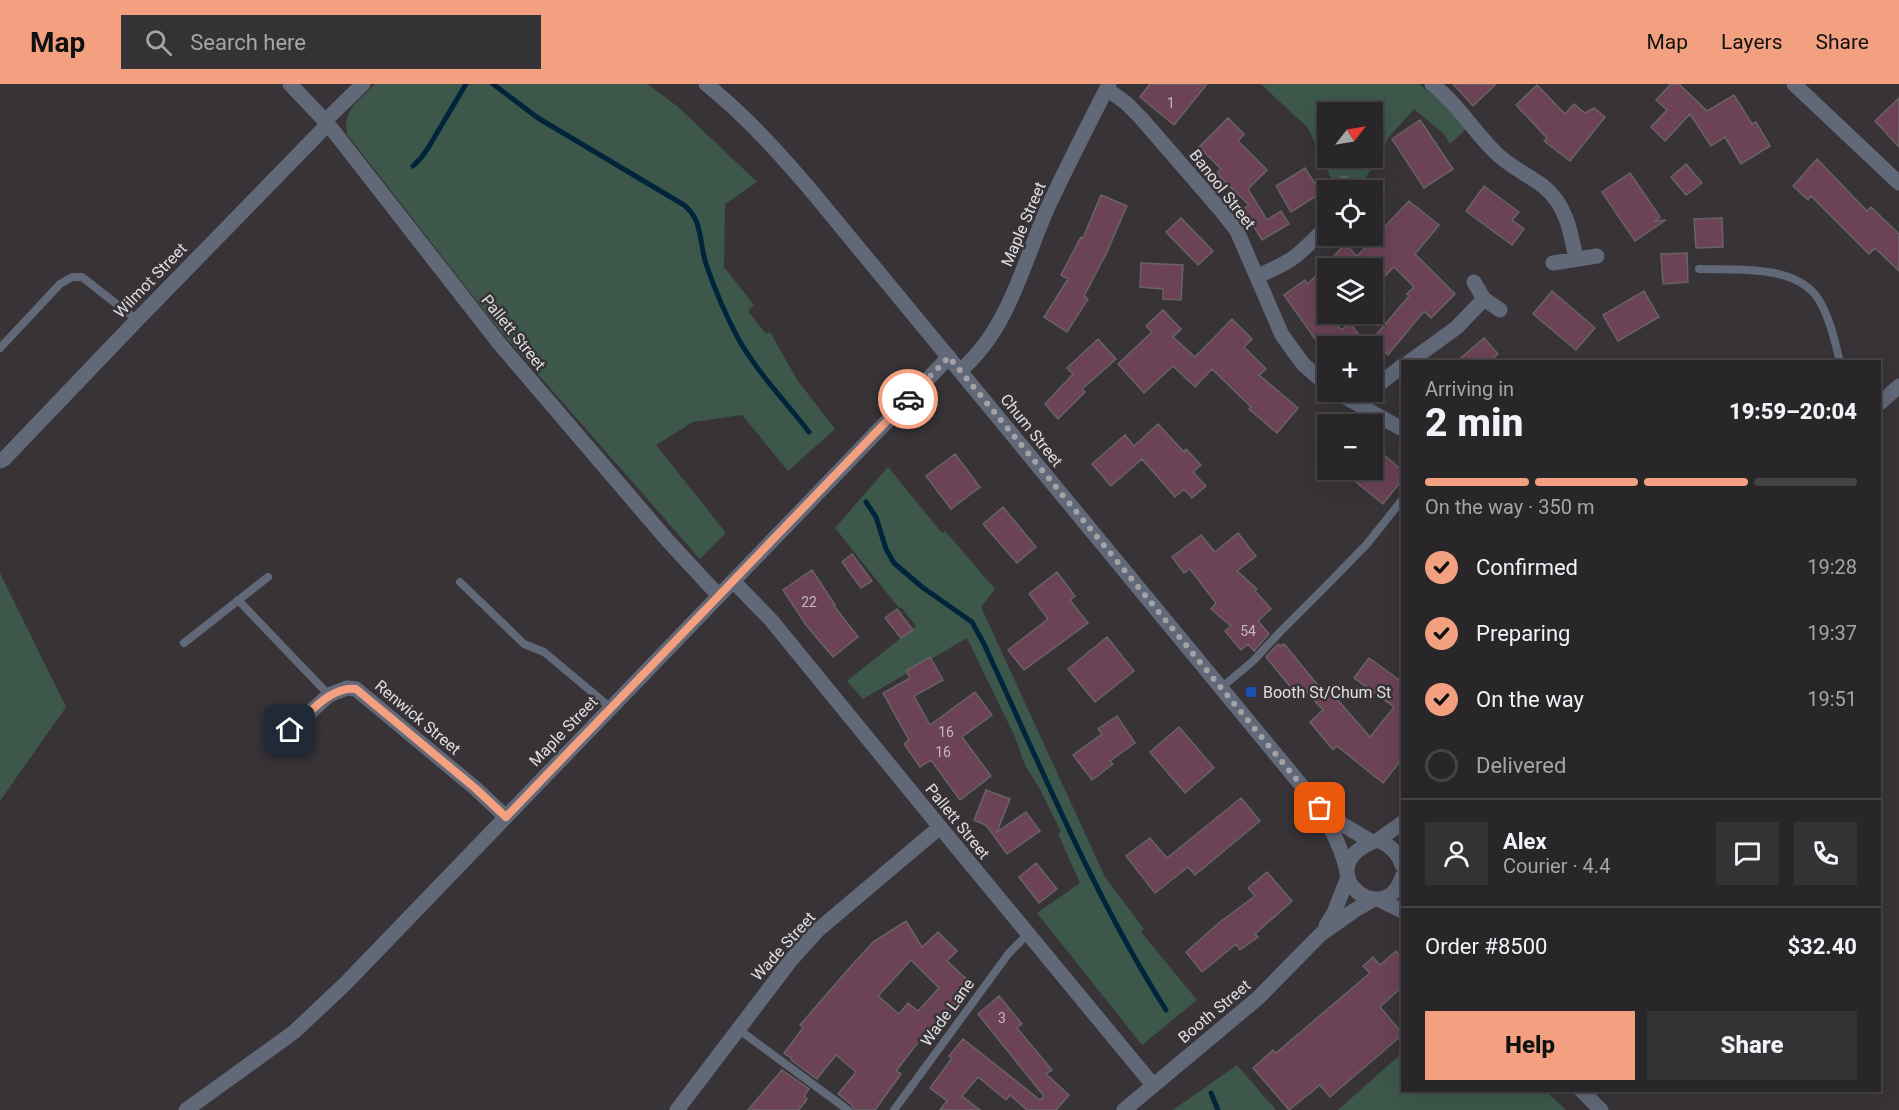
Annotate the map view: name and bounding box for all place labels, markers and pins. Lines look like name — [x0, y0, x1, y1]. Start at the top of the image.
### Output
place label: Booth St/Chum St — [1263, 683, 1391, 702]
marker: Booth St/Chum St — [1244, 685, 1258, 699]
pin — [264, 704, 315, 755]
pin — [1294, 782, 1345, 833]

